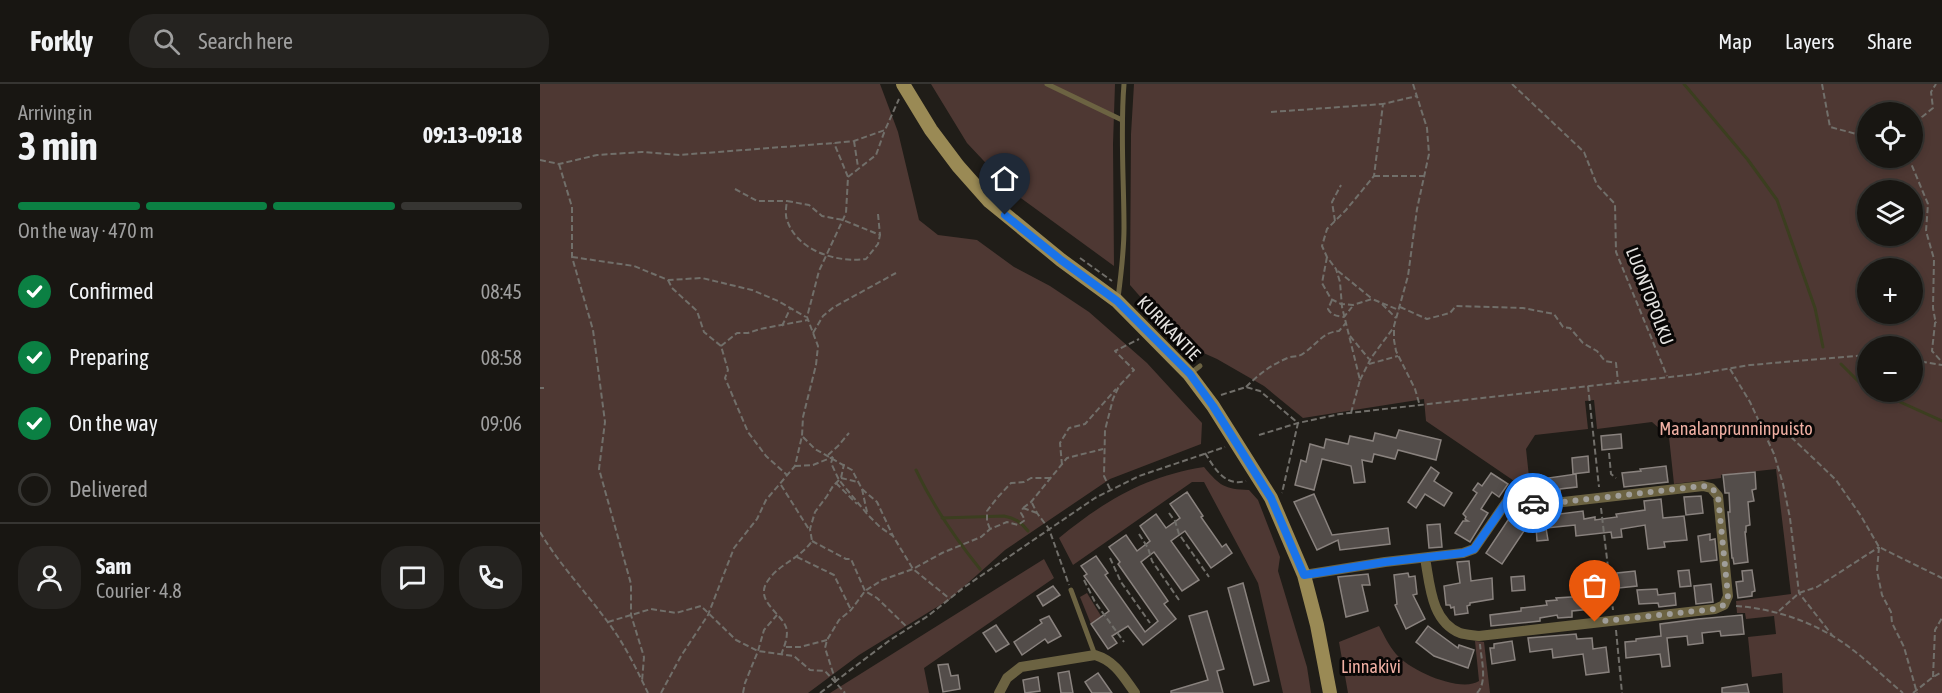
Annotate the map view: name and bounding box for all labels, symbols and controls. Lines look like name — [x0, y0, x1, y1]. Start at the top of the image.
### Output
search box — [129, 14, 549, 68]
text: Forkly — [30, 25, 93, 57]
icon: search — [150, 25, 183, 58]
text: Search here — [198, 28, 293, 54]
text: Map — [1718, 29, 1752, 53]
text: Layers — [1785, 29, 1835, 53]
text: Share — [1868, 29, 1912, 53]
text: Arriving in — [18, 101, 92, 124]
map controls — [1857, 102, 1923, 402]
button: locate — [1857, 102, 1923, 168]
text: 09:13–09:18 — [423, 122, 522, 148]
text: 3 min — [18, 124, 98, 168]
pin — [979, 153, 1030, 215]
icon: home — [988, 162, 1021, 195]
button: layers — [1857, 180, 1923, 246]
text: On the way · 470 m — [18, 219, 154, 242]
street label: LUONTOPOLKU — [1622, 244, 1678, 348]
button: + — [1857, 258, 1923, 324]
icon: check — [18, 275, 51, 308]
text: Confirmed — [69, 278, 154, 304]
text: 08:45 — [481, 280, 522, 303]
street label: KURIKANTIE — [1133, 291, 1205, 365]
button: − — [1857, 336, 1923, 402]
icon: check — [18, 341, 51, 374]
text: Preparing — [69, 344, 149, 370]
text: 08:58 — [481, 346, 522, 369]
icon: check — [18, 407, 51, 440]
text: On the way — [69, 410, 158, 436]
text: 09:06 — [480, 412, 522, 435]
park label: Manalanprunninpuisto — [1659, 418, 1813, 439]
courier — [1503, 473, 1563, 533]
text: Delivered — [69, 476, 148, 502]
icon: car — [1517, 487, 1550, 520]
button: person — [18, 546, 81, 609]
button: chat — [381, 546, 444, 609]
button: phone — [459, 546, 522, 609]
text: Sam — [96, 553, 131, 579]
pin — [1569, 560, 1620, 622]
icon: bag — [1578, 569, 1611, 602]
text: Courier · 4.8 — [96, 579, 182, 602]
park label: Linnakivi — [1341, 656, 1401, 677]

